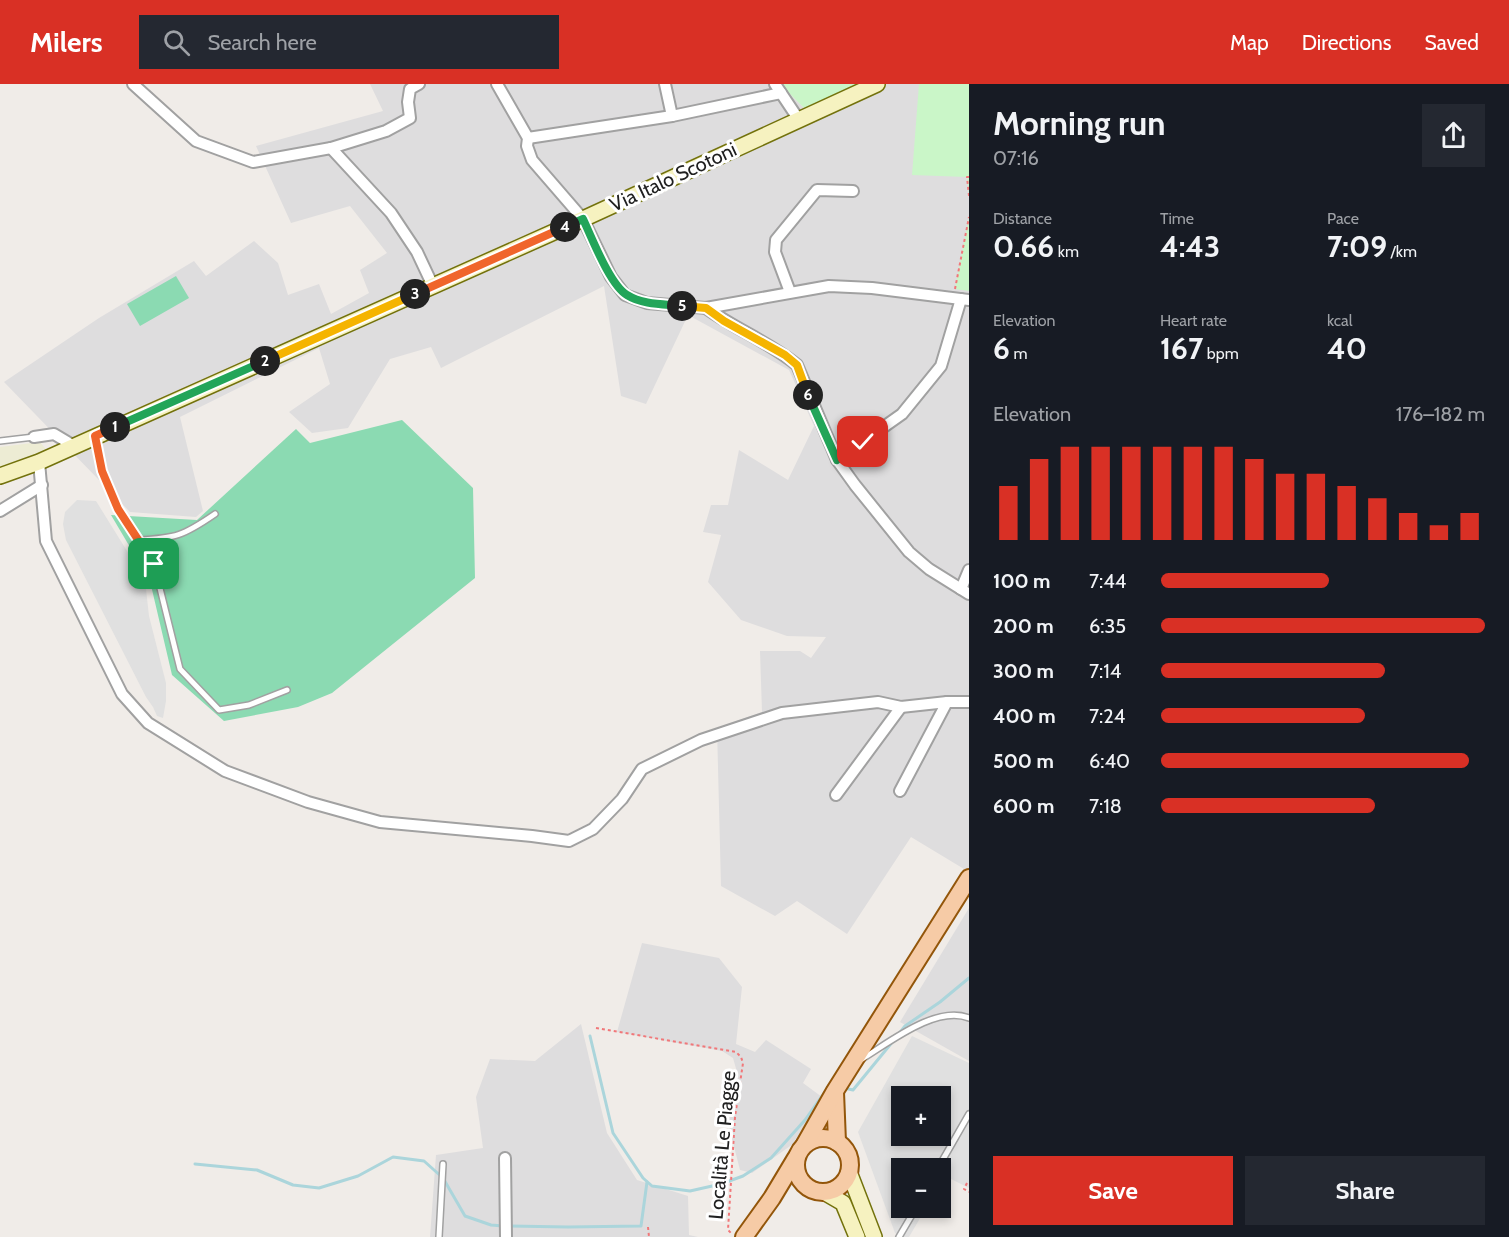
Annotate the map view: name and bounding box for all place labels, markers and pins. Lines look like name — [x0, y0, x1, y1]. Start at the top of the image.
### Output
pin: 4 — [550, 212, 580, 242]
pin: 3 — [400, 279, 430, 309]
pin: 5 — [667, 291, 697, 321]
pin: 2 — [250, 346, 280, 376]
pin: 6 — [793, 380, 823, 410]
pin: 1 — [100, 412, 130, 442]
pin — [837, 416, 888, 467]
pin — [128, 538, 179, 589]

